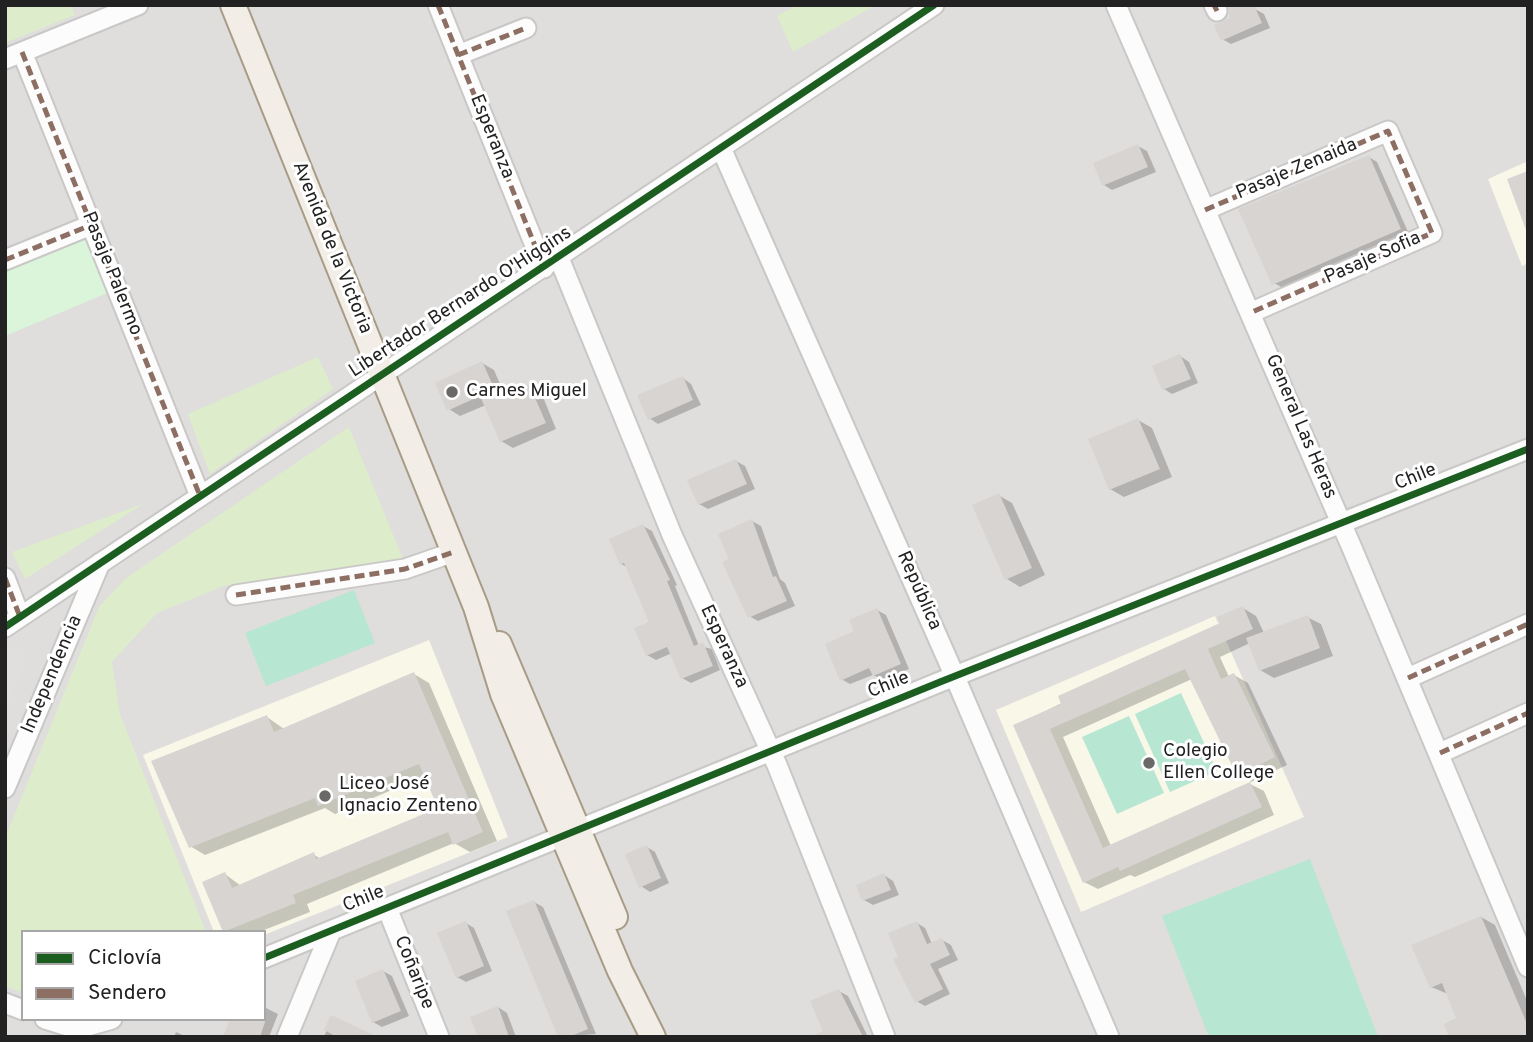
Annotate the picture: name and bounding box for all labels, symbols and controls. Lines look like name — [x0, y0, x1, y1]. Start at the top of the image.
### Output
street label: Esperanza — [464, 91, 518, 183]
street label: Pasaje Zenaida — [1233, 134, 1361, 206]
street label: Avenida de la Victoria — [286, 159, 376, 337]
street label: Pasaje Palermo — [76, 209, 146, 339]
street label: Libertador Bernardo O'Higgins — [345, 222, 577, 384]
street label: Pasaje Sofia — [1321, 228, 1425, 290]
street label: General Las Heras — [1259, 351, 1341, 503]
place label: Carnes Miguel — [466, 381, 587, 403]
marker: Carnes Miguel — [444, 384, 460, 400]
street label: Chile — [1392, 459, 1440, 497]
street label: República — [891, 548, 945, 634]
street label: Esperanza — [694, 602, 752, 692]
street label: Independencia — [18, 612, 88, 738]
street label: Chile — [865, 667, 913, 705]
place label: Colegio Ellen College — [1163, 741, 1274, 785]
marker: Colegio Ellen College — [1141, 755, 1157, 771]
place label: Liceo José Ignacio Zenteno — [339, 774, 477, 818]
marker: Liceo José Ignacio Zenteno — [317, 788, 333, 804]
street label: Chile — [340, 881, 388, 919]
legend — [21, 930, 266, 1021]
street label: Coñaripe — [388, 933, 438, 1013]
text: Ciclovía — [88, 945, 162, 972]
text: Sendero — [88, 980, 167, 1007]

